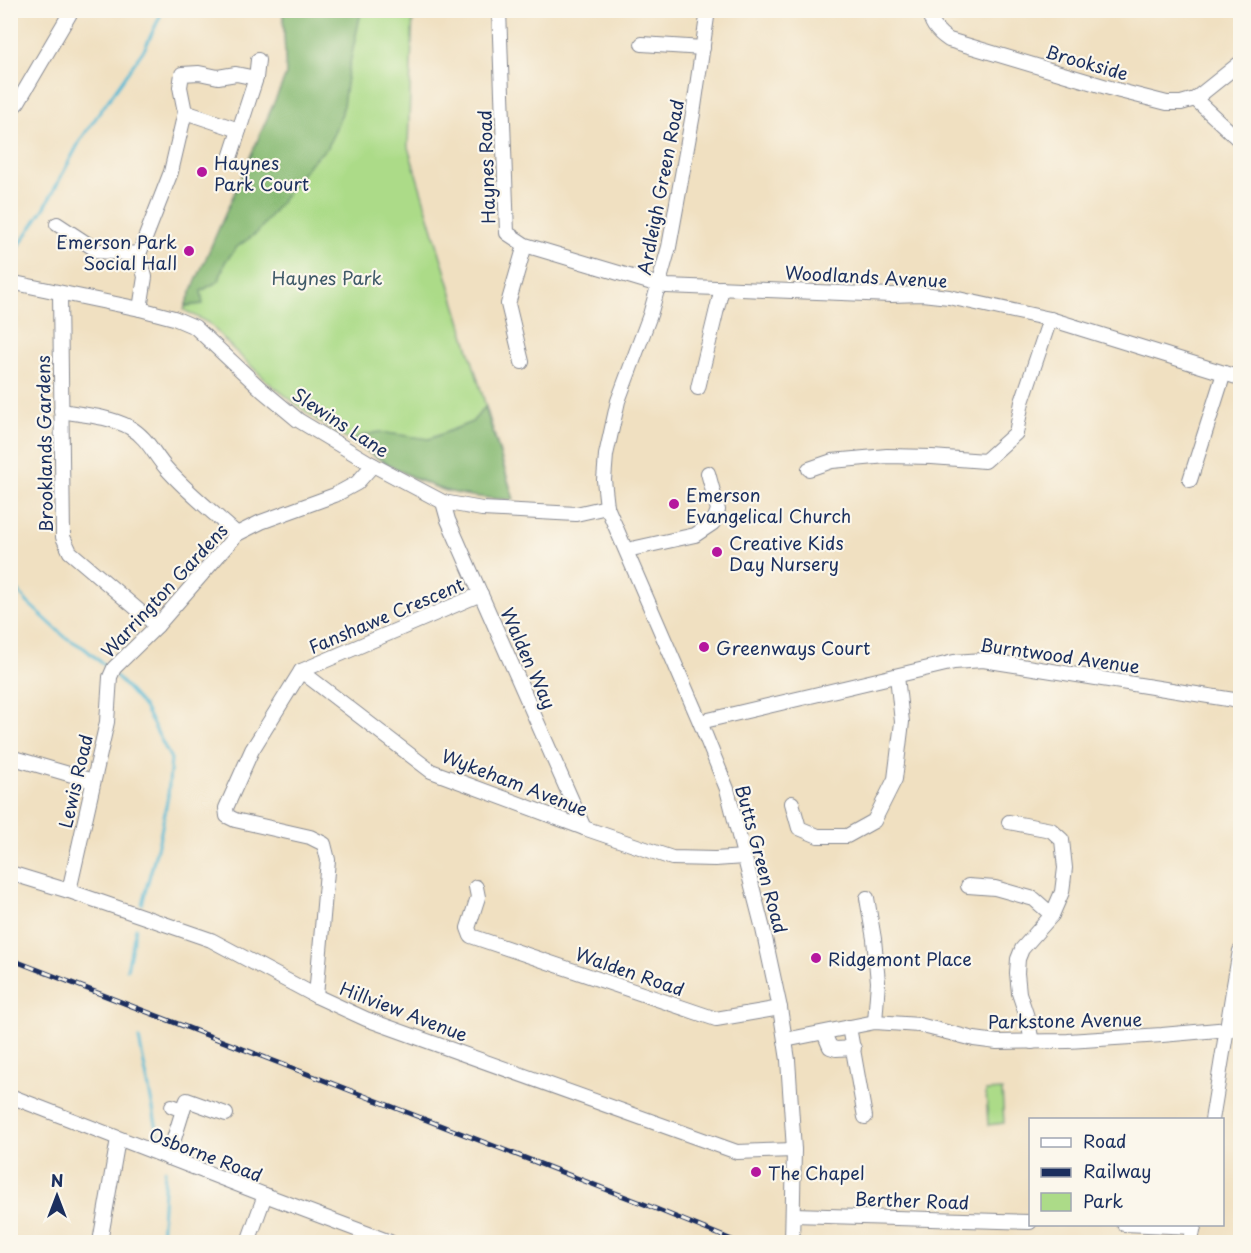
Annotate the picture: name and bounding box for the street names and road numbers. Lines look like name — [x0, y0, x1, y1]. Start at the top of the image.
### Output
street label: Brookside — [1042, 37, 1132, 87]
street label: Ardleigh Green Road — [630, 97, 690, 277]
street label: Haynes Road — [471, 110, 501, 224]
street label: Woodlands Avenue — [784, 258, 948, 294]
street label: Brooklands Gardens — [29, 355, 59, 533]
street label: Slewins Lane — [287, 380, 395, 464]
street label: Warrington Gardens — [94, 517, 234, 663]
street label: Fanshawe Crescent — [304, 570, 468, 660]
street label: Walden Way — [495, 603, 563, 713]
street label: Burntwood Avenue — [978, 630, 1142, 680]
street label: Lewis Road — [51, 731, 99, 831]
street label: Wykeham Avenue — [438, 742, 592, 822]
street label: Butts Green Road — [729, 782, 795, 936]
street label: Walden Road — [572, 940, 688, 1002]
street label: Hillview Avenue — [336, 974, 472, 1048]
street label: Parkstone Avenue — [988, 1005, 1143, 1035]
street label: Osborne Road — [145, 1120, 267, 1188]
street label: Berther Road — [854, 1185, 970, 1215]

